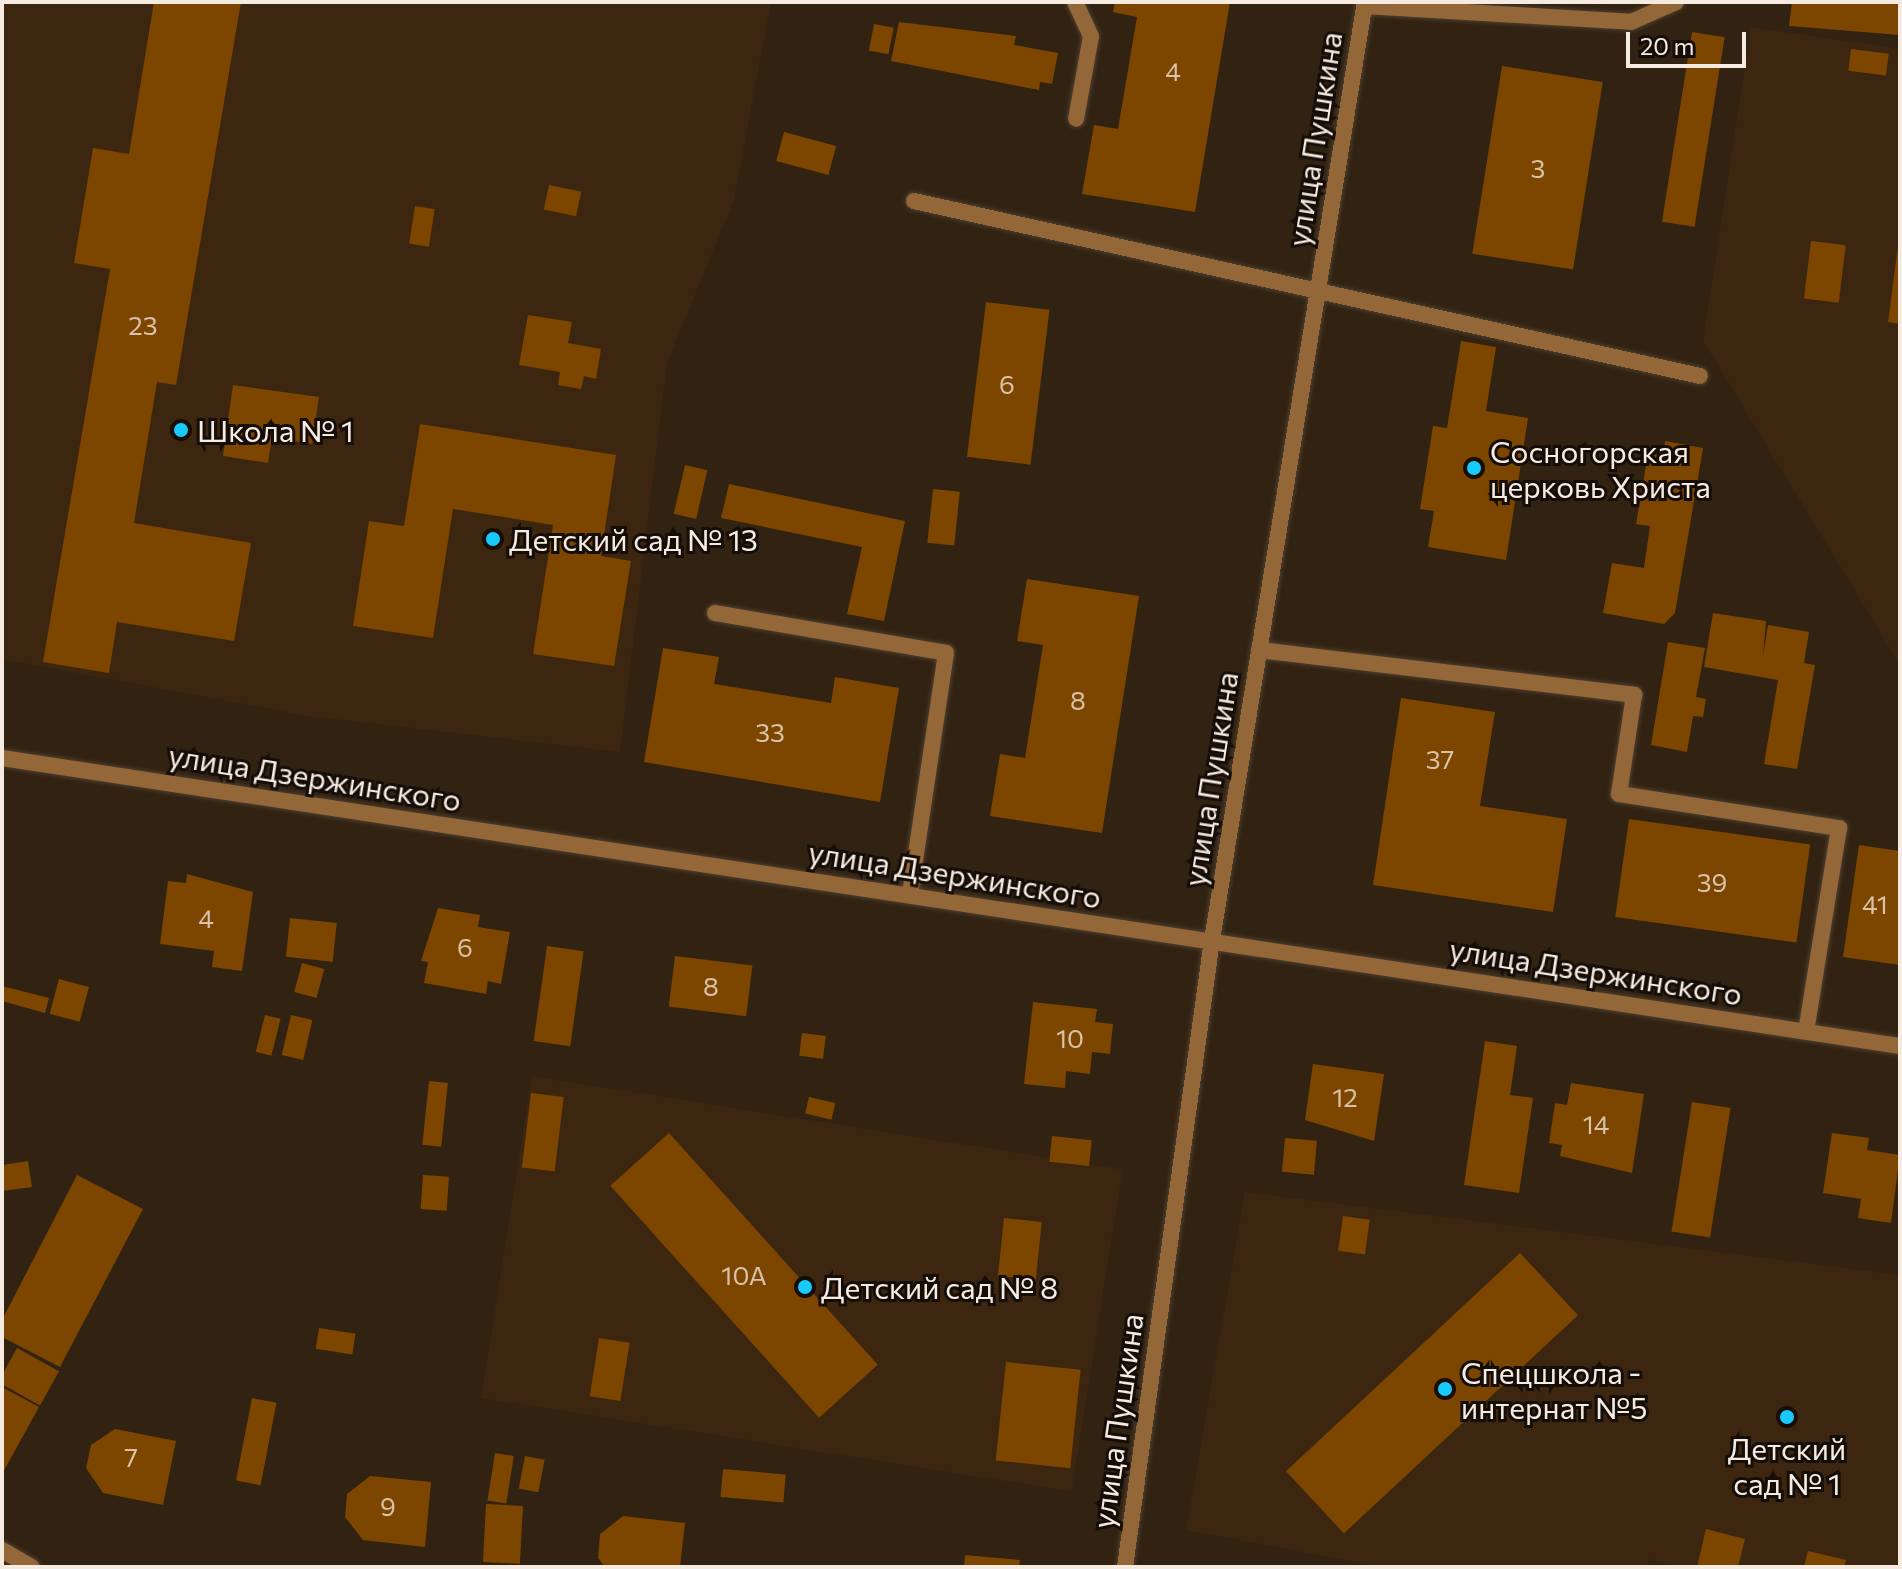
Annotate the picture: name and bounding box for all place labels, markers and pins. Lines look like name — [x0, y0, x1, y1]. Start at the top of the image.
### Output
place label: Школа № 1 — [197, 412, 354, 448]
marker: Школа № 1 — [172, 421, 190, 439]
place label: Сосногорская церковь Христа — [1490, 433, 1711, 504]
marker: Сосногорская церковь Христа — [1465, 459, 1483, 477]
place label: Детский сад № 13 — [509, 521, 758, 557]
marker: Детский сад № 13 — [484, 530, 502, 548]
place label: Детский сад № 8 — [821, 1269, 1058, 1305]
marker: Детский сад № 8 — [796, 1278, 814, 1296]
place label: Спецшкола - интернат №5 — [1461, 1354, 1647, 1424]
marker: Спецшкола - интернат №5 — [1436, 1380, 1454, 1398]
marker: Детский сад № 1 — [1778, 1408, 1796, 1426]
place label: Детский сад № 1 — [1728, 1430, 1846, 1500]

